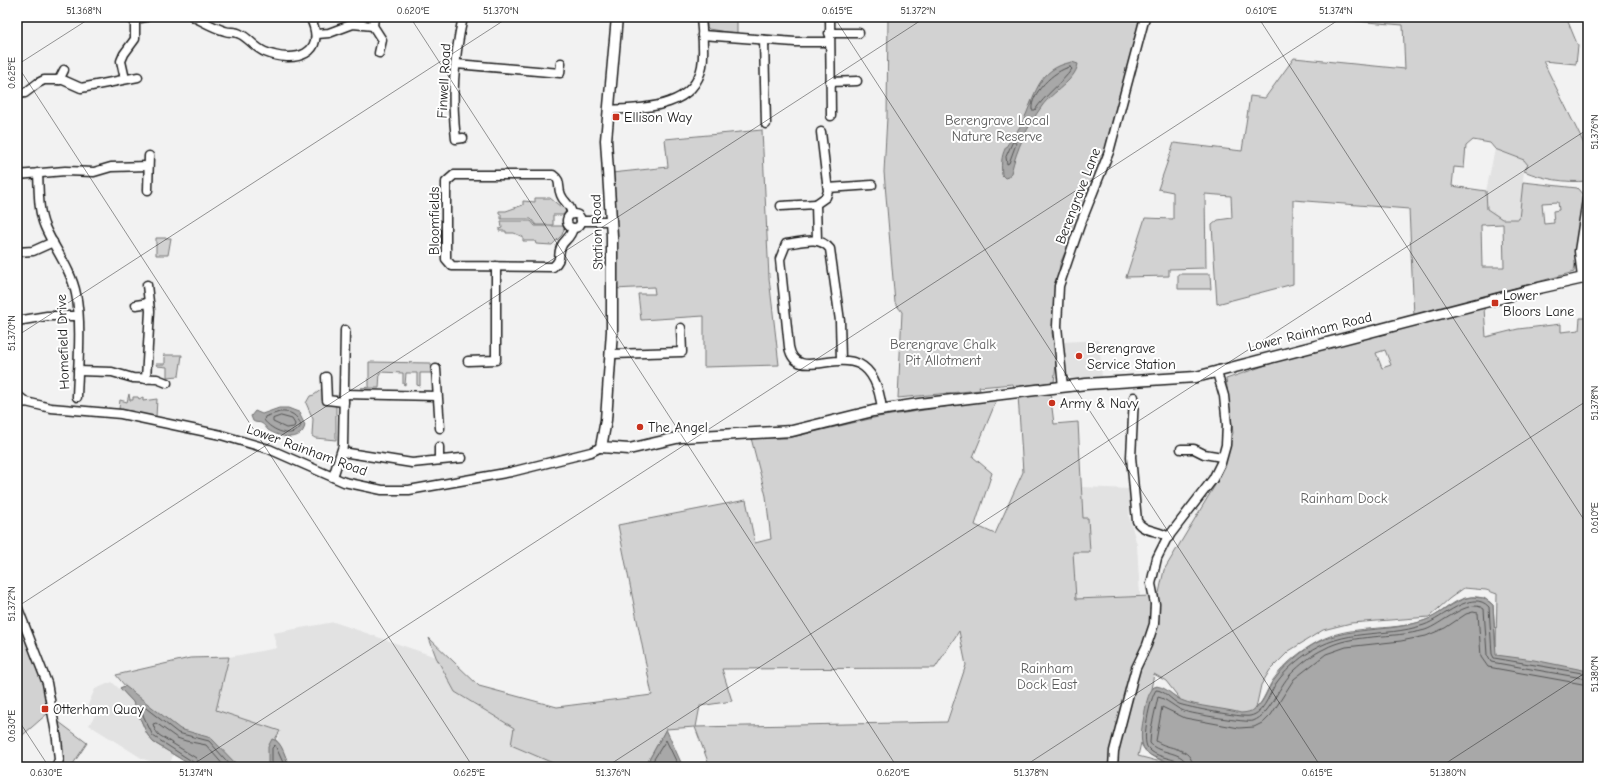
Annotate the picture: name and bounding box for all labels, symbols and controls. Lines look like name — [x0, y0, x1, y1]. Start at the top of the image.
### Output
text: 51.368°N — [66, 5, 102, 17]
text: 0.620°E — [397, 5, 429, 17]
text: 51.370°N — [483, 5, 519, 17]
text: 0.615°E — [822, 5, 852, 17]
text: 51.372°N — [901, 5, 935, 17]
text: 0.610°E — [1245, 5, 1277, 17]
text: 51.374°N — [1319, 5, 1353, 17]
street label: Finwell Road — [434, 43, 454, 119]
text: 0.625°E — [6, 57, 18, 89]
place label: Ellison Way — [624, 109, 693, 126]
marker: Ellison Way — [611, 112, 621, 122]
park label: Berengrave Local Nature Reserve — [945, 112, 1049, 145]
text: 51.376°N — [1589, 114, 1601, 150]
street label: Berengrave Lane — [1052, 145, 1104, 247]
street label: Bloomfields — [426, 187, 443, 255]
street label: Station Road — [587, 194, 607, 270]
place label: Lower Bloors Lane — [1503, 287, 1574, 320]
street label: Homefield Drive — [53, 294, 73, 390]
marker: Lower Bloors Lane — [1490, 298, 1500, 308]
street label: Lower Rainham Road — [1246, 308, 1374, 356]
text: 51.370°N — [6, 315, 18, 351]
park label: Berengrave Chalk Pit Allotment — [890, 336, 996, 369]
place label: Berengrave Service Station — [1087, 340, 1176, 373]
marker: Berengrave Service Station — [1074, 351, 1084, 361]
text: 51.378°N — [1589, 386, 1601, 420]
place label: Army & Navy — [1060, 395, 1139, 412]
marker: Army & Navy — [1047, 398, 1057, 408]
place label: The Angel — [648, 419, 708, 436]
street label: Lower Rainham Road — [244, 420, 370, 480]
marker: The Angel — [635, 422, 645, 432]
park label: Rainham Dock — [1300, 490, 1388, 507]
text: 0.610°E — [1589, 502, 1601, 534]
text: 51.372°N — [6, 587, 18, 621]
text: 51.380°N — [1589, 656, 1601, 692]
park label: Rainham Dock East — [1017, 660, 1078, 693]
place label: Otterham Quay — [53, 701, 144, 718]
marker: Otterham Quay — [40, 704, 50, 714]
text: 0.630°E — [6, 710, 18, 742]
text: 0.630°E — [30, 767, 62, 779]
text: 51.374°N — [179, 767, 213, 779]
text: 0.625°E — [453, 767, 485, 779]
text: 51.376°N — [595, 767, 631, 779]
text: 0.620°E — [877, 767, 909, 779]
text: 51.378°N — [1014, 767, 1048, 779]
text: 0.615°E — [1302, 767, 1332, 779]
text: 51.380°N — [1430, 767, 1466, 779]

